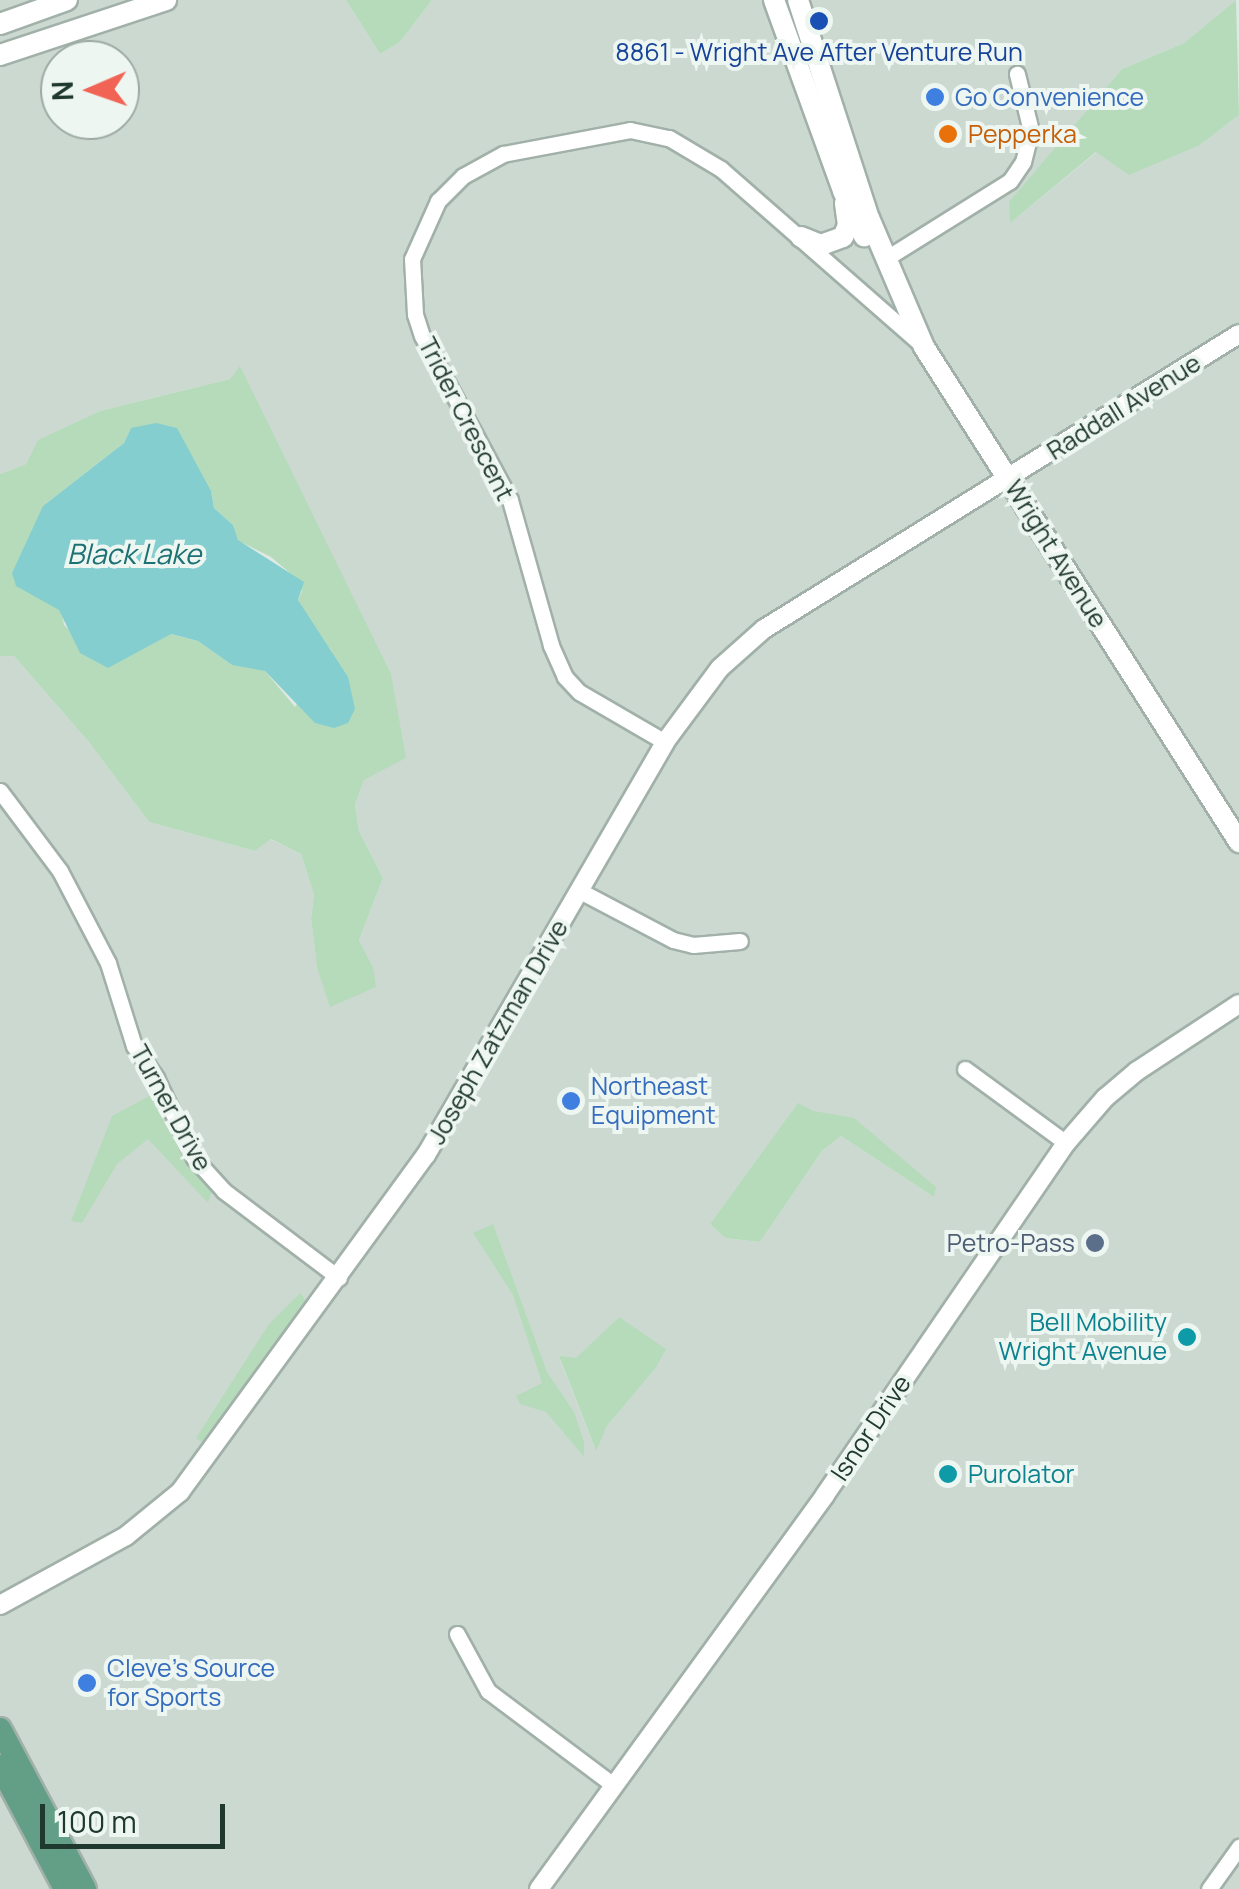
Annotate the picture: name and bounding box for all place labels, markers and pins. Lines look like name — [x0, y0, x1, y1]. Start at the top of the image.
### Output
marker: 8861 - Wright Ave After Venture Run — [808, 10, 830, 32]
place label: 8861 - Wright Ave After Venture Run — [615, 37, 1023, 67]
place label: Go Convenience — [955, 82, 1144, 112]
marker: Go Convenience — [924, 86, 946, 108]
place label: Pepperka — [968, 119, 1077, 149]
marker: Pepperka — [937, 123, 959, 145]
place label: Northeast Equipment — [591, 1072, 716, 1131]
marker: Northeast Equipment — [560, 1090, 582, 1112]
place label: Petro-Pass — [947, 1228, 1075, 1258]
marker: Petro-Pass — [1084, 1232, 1106, 1254]
place label: Bell Mobility Wright Avenue — [999, 1308, 1167, 1367]
marker: Bell Mobility Wright Avenue — [1176, 1326, 1198, 1348]
place label: Purolator — [968, 1459, 1075, 1489]
marker: Purolator — [937, 1463, 959, 1485]
place label: Cleve's Source for Sports — [107, 1654, 275, 1713]
marker: Cleve's Source for Sports — [76, 1672, 98, 1694]

